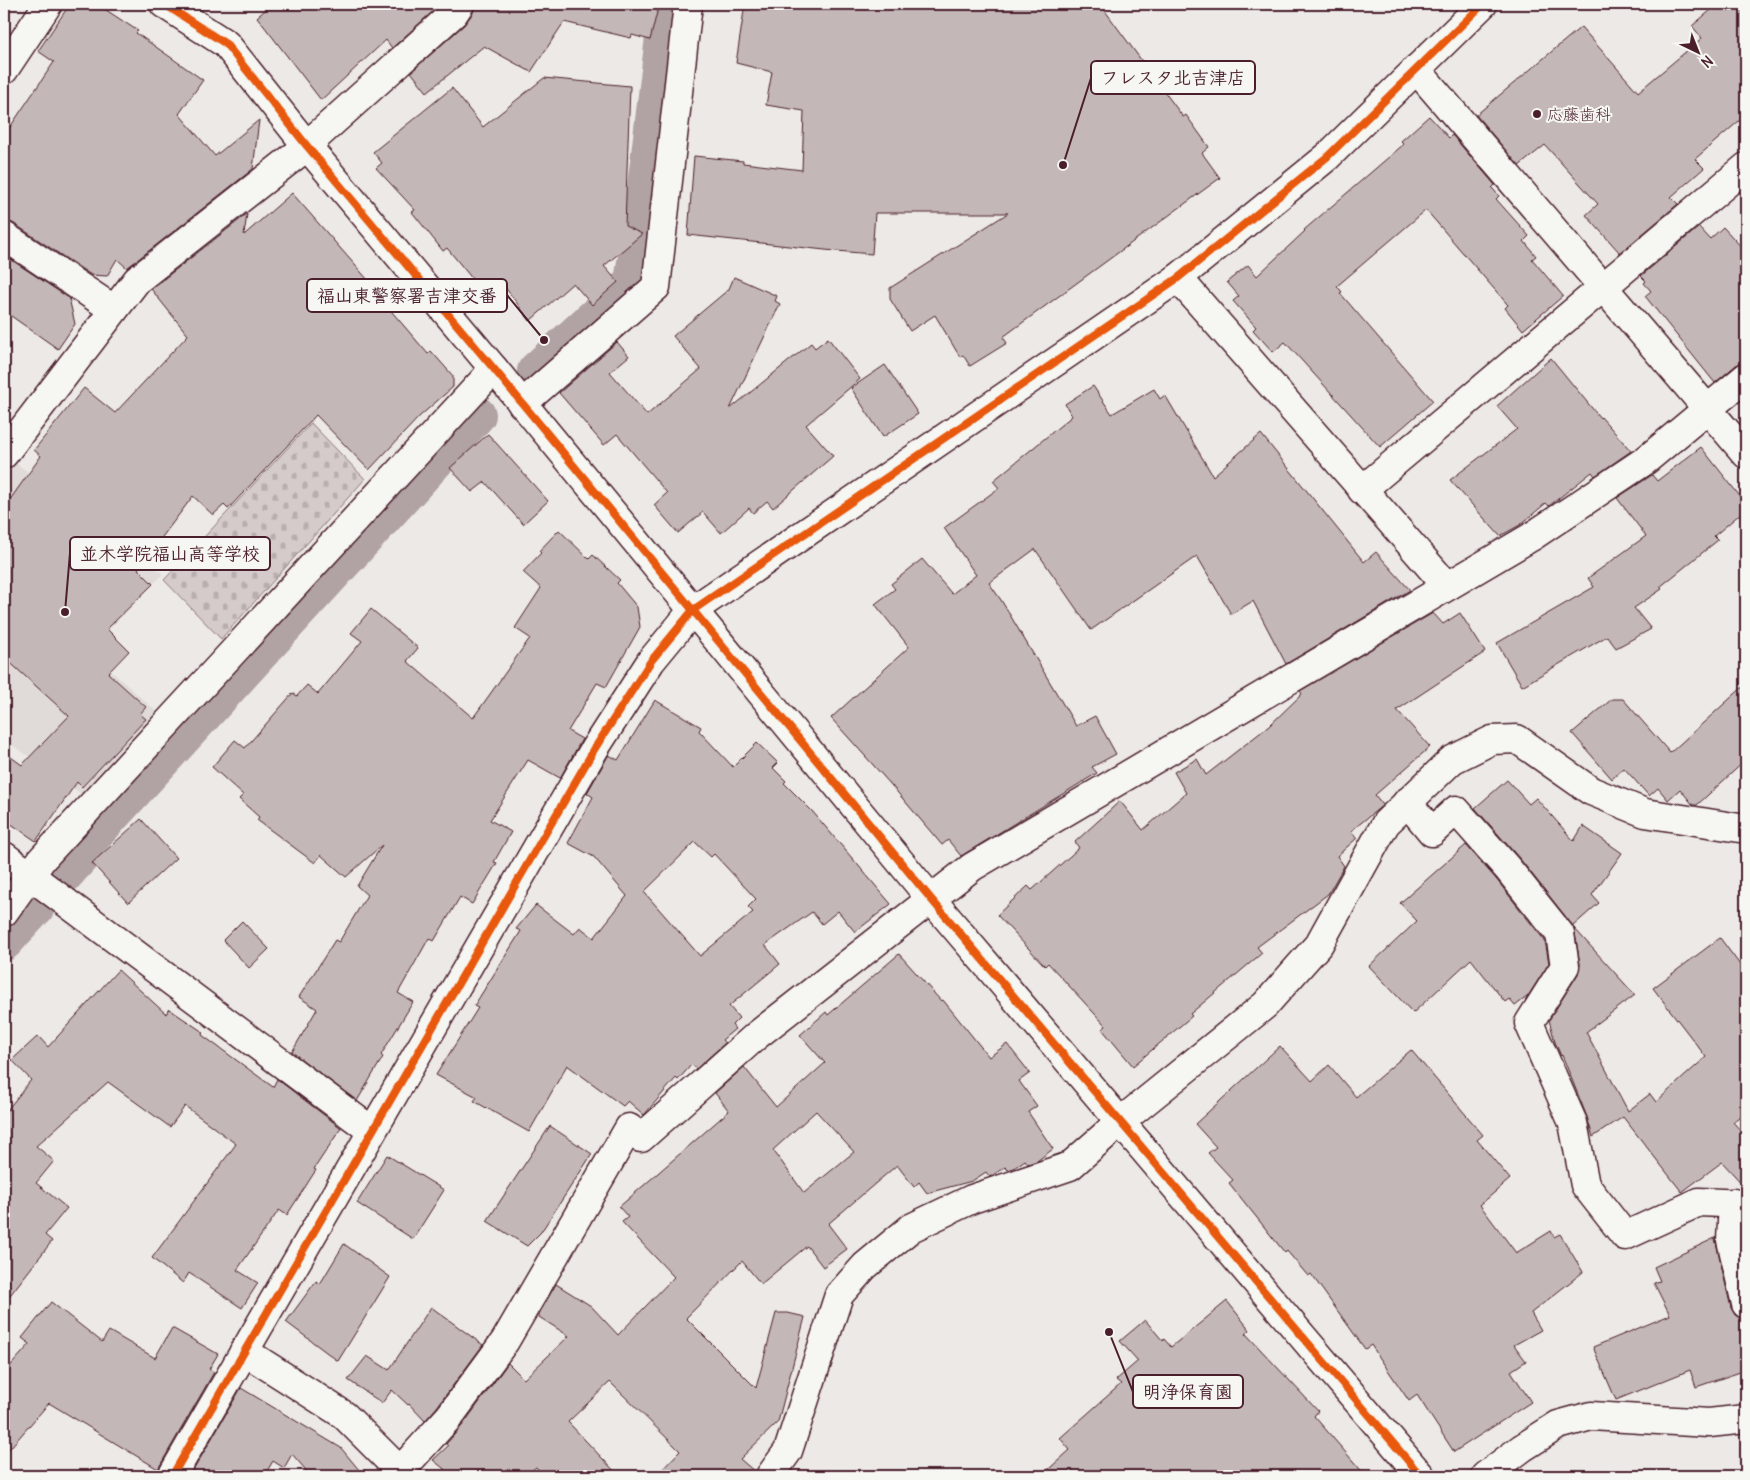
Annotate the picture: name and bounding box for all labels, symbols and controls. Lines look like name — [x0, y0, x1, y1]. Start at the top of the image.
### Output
north arrow — [1672, 28, 1722, 78]
text: N — [1697, 52, 1717, 71]
callout: フレスタ北吉津店 — [1091, 61, 1255, 94]
text: フレスタ北吉津店 — [1101, 66, 1245, 89]
place label: 応藤歯科 — [1547, 104, 1611, 124]
marker: 応藤歯科 — [1531, 108, 1543, 120]
callout: 福山東警察署吉津交番 — [307, 279, 507, 312]
text: 福山東警察署吉津交番 — [317, 284, 497, 307]
callout: 並木学院福山高等学校 — [70, 537, 270, 570]
text: 並木学院福山高等学校 — [80, 542, 260, 565]
callout: 明浄保育園 — [1133, 1375, 1243, 1408]
text: 明浄保育園 — [1143, 1380, 1233, 1403]

